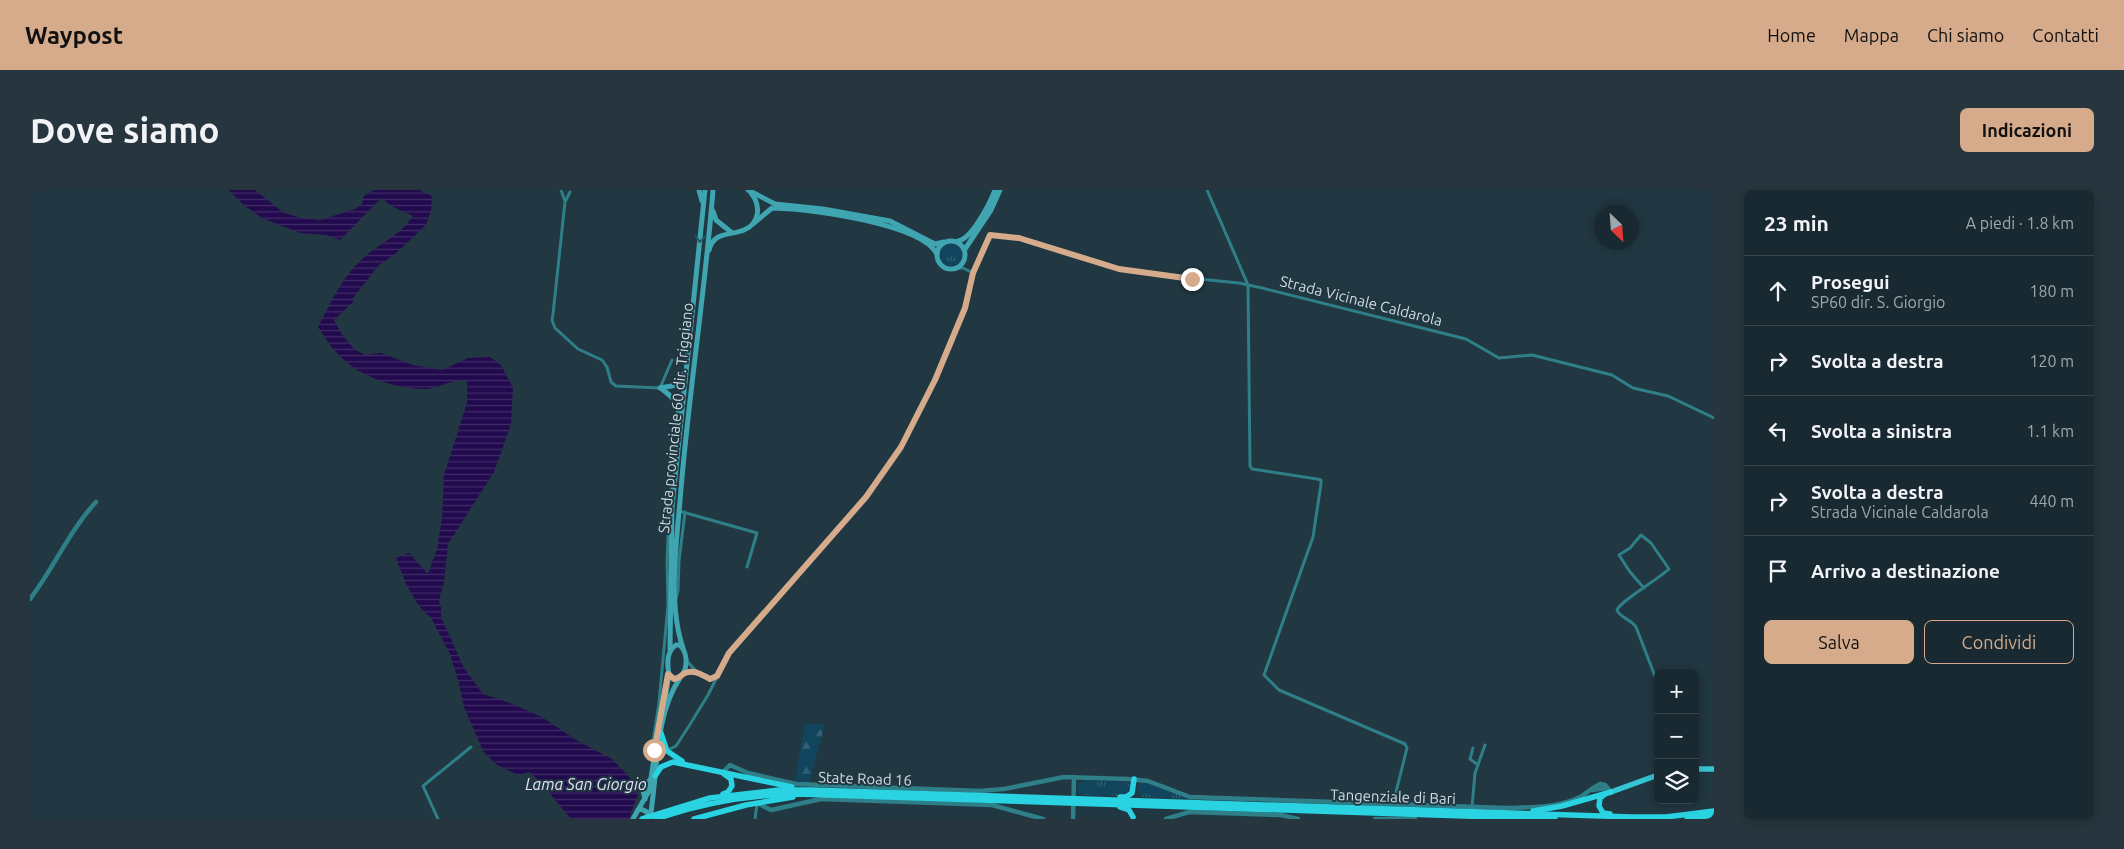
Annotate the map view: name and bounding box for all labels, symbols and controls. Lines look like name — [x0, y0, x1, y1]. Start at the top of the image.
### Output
text: Waypost — [25, 22, 123, 49]
text: Home — [1767, 25, 1816, 45]
text: Mappa — [1844, 25, 1899, 45]
text: Chi siamo — [1927, 25, 2004, 45]
text: Contatti — [2032, 25, 2099, 45]
button: Indicazioni — [1960, 108, 2094, 152]
text: Dove siamo — [30, 110, 220, 150]
north arrow — [1594, 205, 1639, 250]
text: 23 min — [1764, 211, 1829, 235]
text: A piedi · 1.8 km — [1966, 214, 2074, 232]
one-way arrow — [695, 235, 706, 243]
route end — [1181, 268, 1204, 291]
text: Prosegui — [1811, 271, 1890, 293]
street label: Strada Vicinale Caldarola — [1278, 272, 1444, 329]
icon: ahead — [1764, 277, 1792, 305]
text: 180 m — [2029, 282, 2074, 300]
text: SP60 dir. S. Giorgio — [1811, 293, 1945, 311]
street label: Strada provinciale 60 dir. Triggiano — [655, 302, 696, 534]
icon: right — [1764, 347, 1792, 375]
text: Svolta a destra — [1811, 350, 1944, 372]
text: 120 m — [2029, 352, 2074, 370]
icon: left — [1764, 417, 1792, 445]
text: Svolta a sinistra — [1811, 420, 1952, 442]
text: 1.1 km — [2026, 422, 2074, 440]
text: Svolta a destra — [1811, 481, 1944, 503]
icon: right — [1764, 487, 1792, 515]
text: 440 m — [2029, 492, 2074, 510]
text: Strada Vicinale Caldarola — [1811, 503, 1989, 521]
icon: arrive — [1764, 557, 1792, 585]
text: Arrivo a destinazione — [1811, 560, 2000, 582]
button: Salva — [1764, 620, 1914, 664]
button: Condividi — [1924, 620, 2074, 664]
map controls — [1654, 669, 1699, 804]
button: + — [1654, 669, 1699, 714]
button: − — [1654, 714, 1699, 759]
route start — [643, 739, 666, 762]
button: layers — [1654, 759, 1699, 804]
street label: State Road 16 — [818, 768, 912, 789]
water label: Lama San Giorgio — [525, 775, 647, 793]
street label: Tangenziale di Bari — [1330, 786, 1456, 807]

